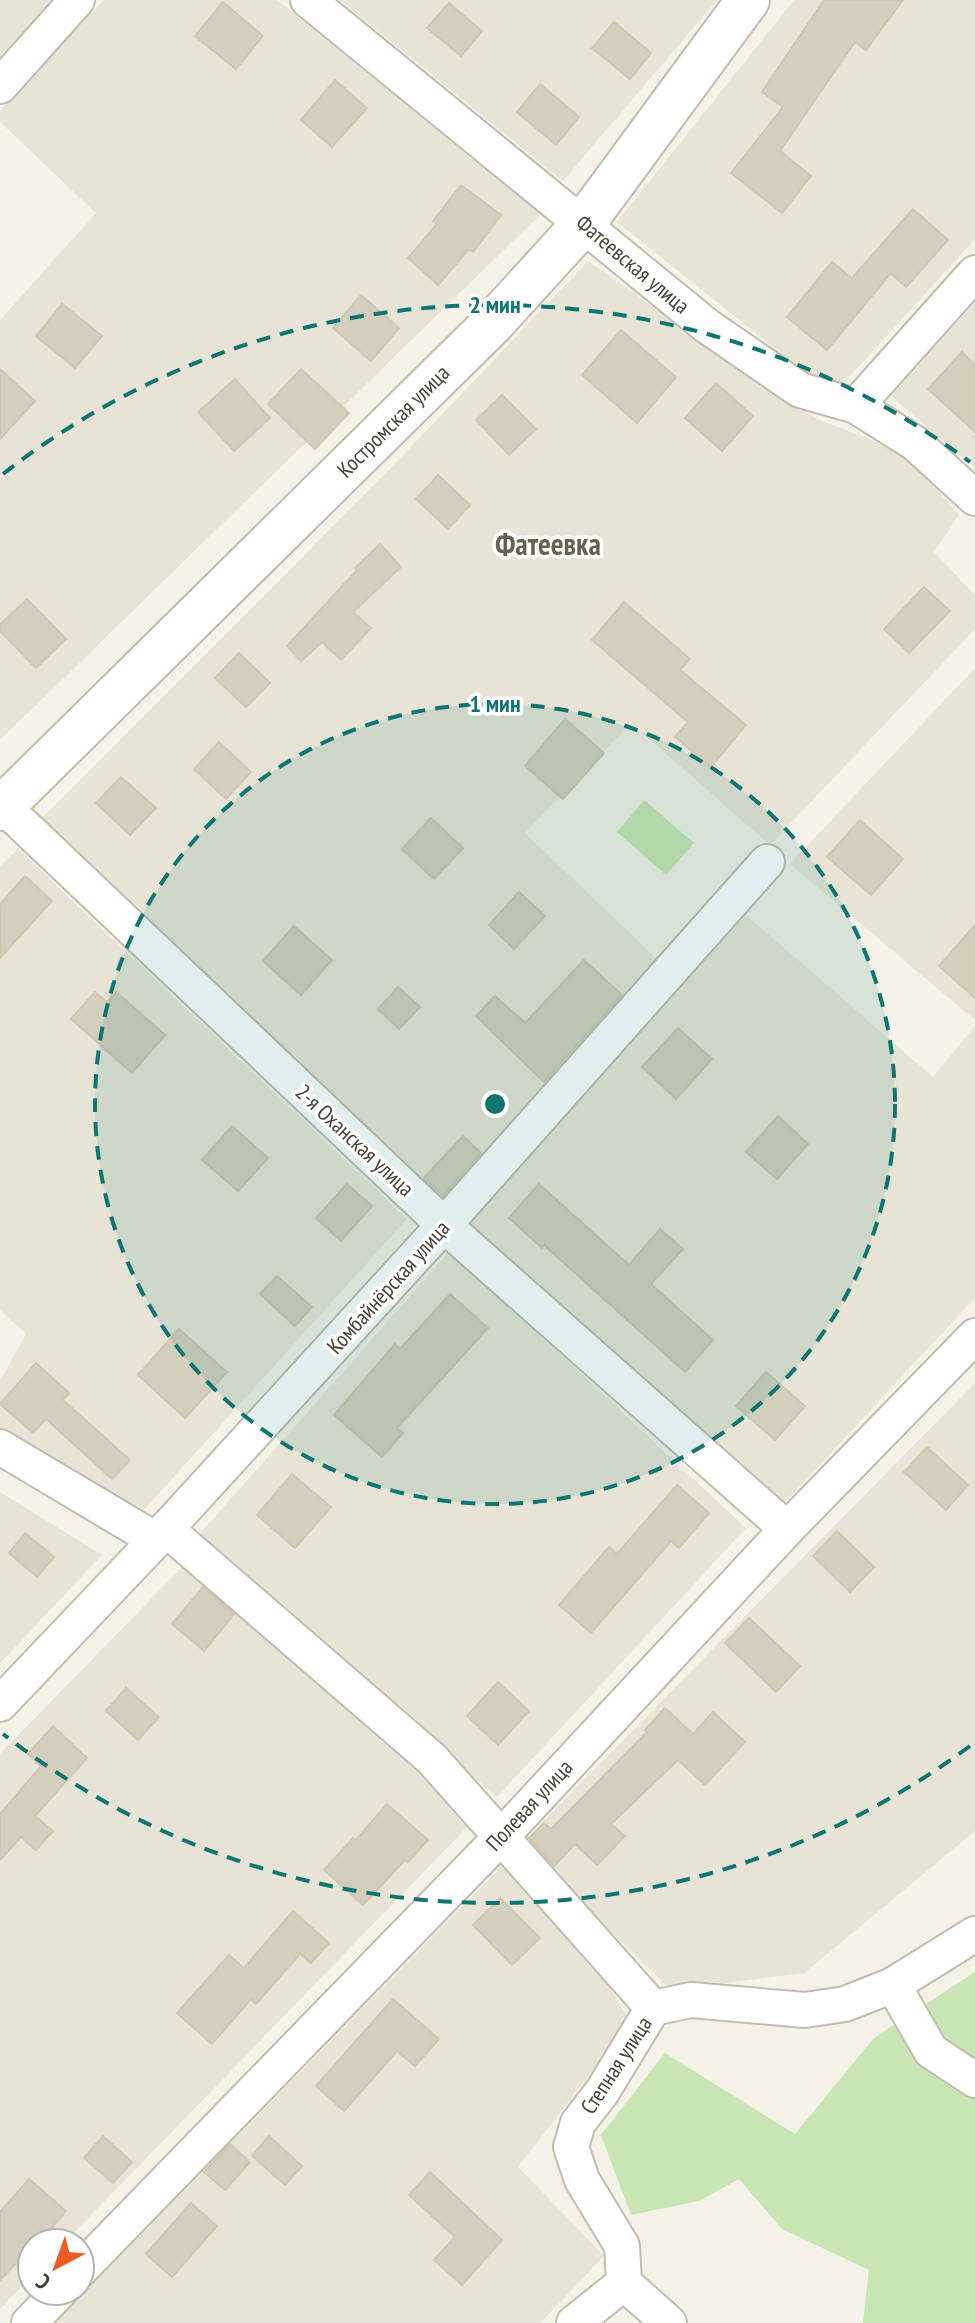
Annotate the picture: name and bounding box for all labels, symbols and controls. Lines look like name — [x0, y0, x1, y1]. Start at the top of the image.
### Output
street label: Фатеевская улица — [570, 208, 696, 320]
text: 2 мин — [469, 289, 521, 320]
street label: Костромская улица — [331, 359, 455, 483]
district label: Фатеевка — [495, 524, 601, 563]
text: 1 мин — [469, 688, 521, 719]
street label: 2-я Оханская улица — [290, 1078, 420, 1202]
centre of rings — [481, 1090, 509, 1118]
street label: Комбайнёрская улица — [321, 1214, 455, 1360]
street label: Полевая улица — [480, 1753, 578, 1857]
street label: Степная улица — [574, 2011, 658, 2119]
north arrow — [16, 2227, 96, 2307]
text: С — [30, 2268, 56, 2296]

